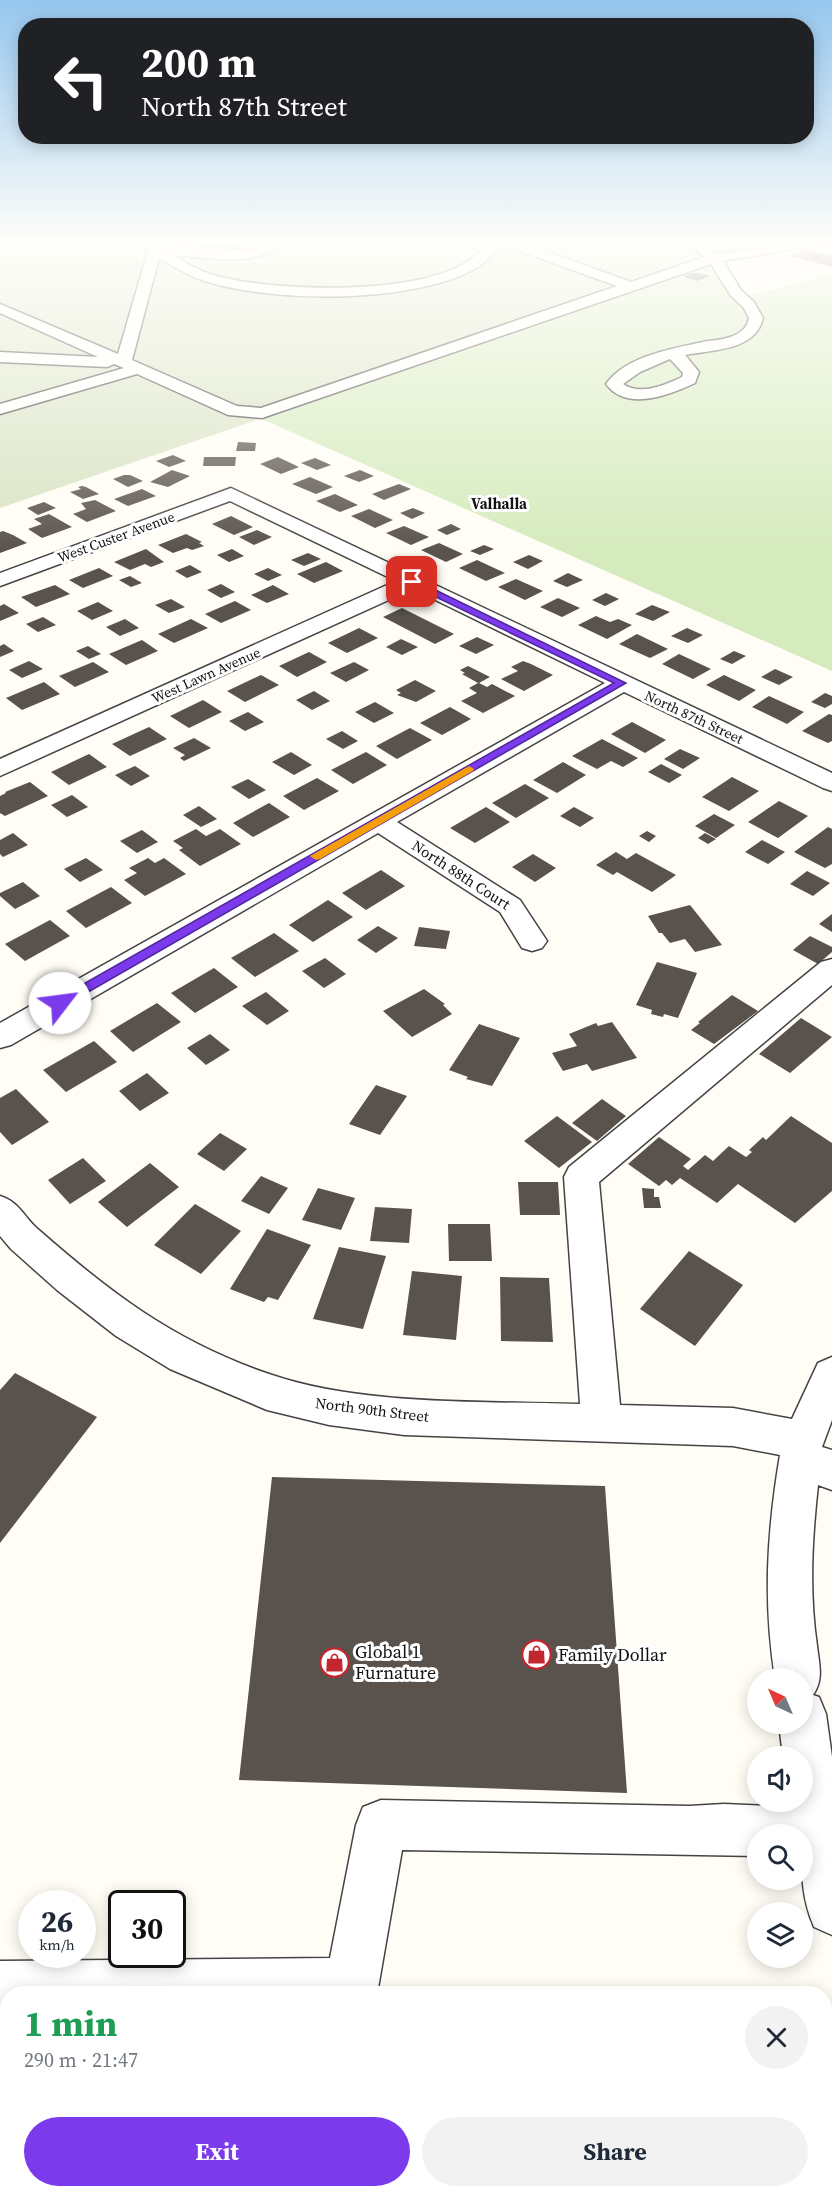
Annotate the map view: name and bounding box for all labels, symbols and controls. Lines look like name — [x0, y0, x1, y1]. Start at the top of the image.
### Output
text: 200 m — [141, 33, 256, 91]
icon: left — [42, 42, 120, 120]
text: North 87th Street — [141, 88, 347, 125]
district label: Valhalla — [471, 493, 528, 514]
street label: West Custer Avenue — [55, 507, 177, 567]
pin — [386, 556, 437, 607]
icon: arrive — [395, 565, 428, 598]
street label: West Lawn Avenue — [148, 642, 264, 708]
street label: North 87th Street — [641, 685, 747, 749]
street label: North 88th Court — [408, 835, 515, 914]
position arrow — [28, 971, 92, 1035]
street label: North 90th Street — [314, 1392, 430, 1427]
place label: Global 1 Furnature — [355, 1639, 436, 1685]
shop icon: Family Dollar — [521, 1639, 553, 1671]
place label: Family Dollar — [558, 1642, 667, 1667]
shop icon: Global 1 Furnature — [318, 1646, 350, 1678]
north arrow — [747, 1668, 813, 1734]
map controls — [747, 1668, 813, 1968]
button: sound — [747, 1746, 813, 1812]
button: search — [747, 1824, 813, 1890]
speed limit sign: 30 — [108, 1890, 186, 1968]
text: 26 — [41, 1901, 73, 1942]
button: layers — [747, 1902, 813, 1968]
text: km/h — [39, 1934, 75, 1955]
text: 1 min — [24, 1999, 117, 2048]
button: close — [745, 2006, 808, 2069]
text: 290 m · 21:47 — [24, 2046, 138, 2074]
button: Exit — [24, 2117, 410, 2186]
button: Share — [422, 2117, 808, 2186]

